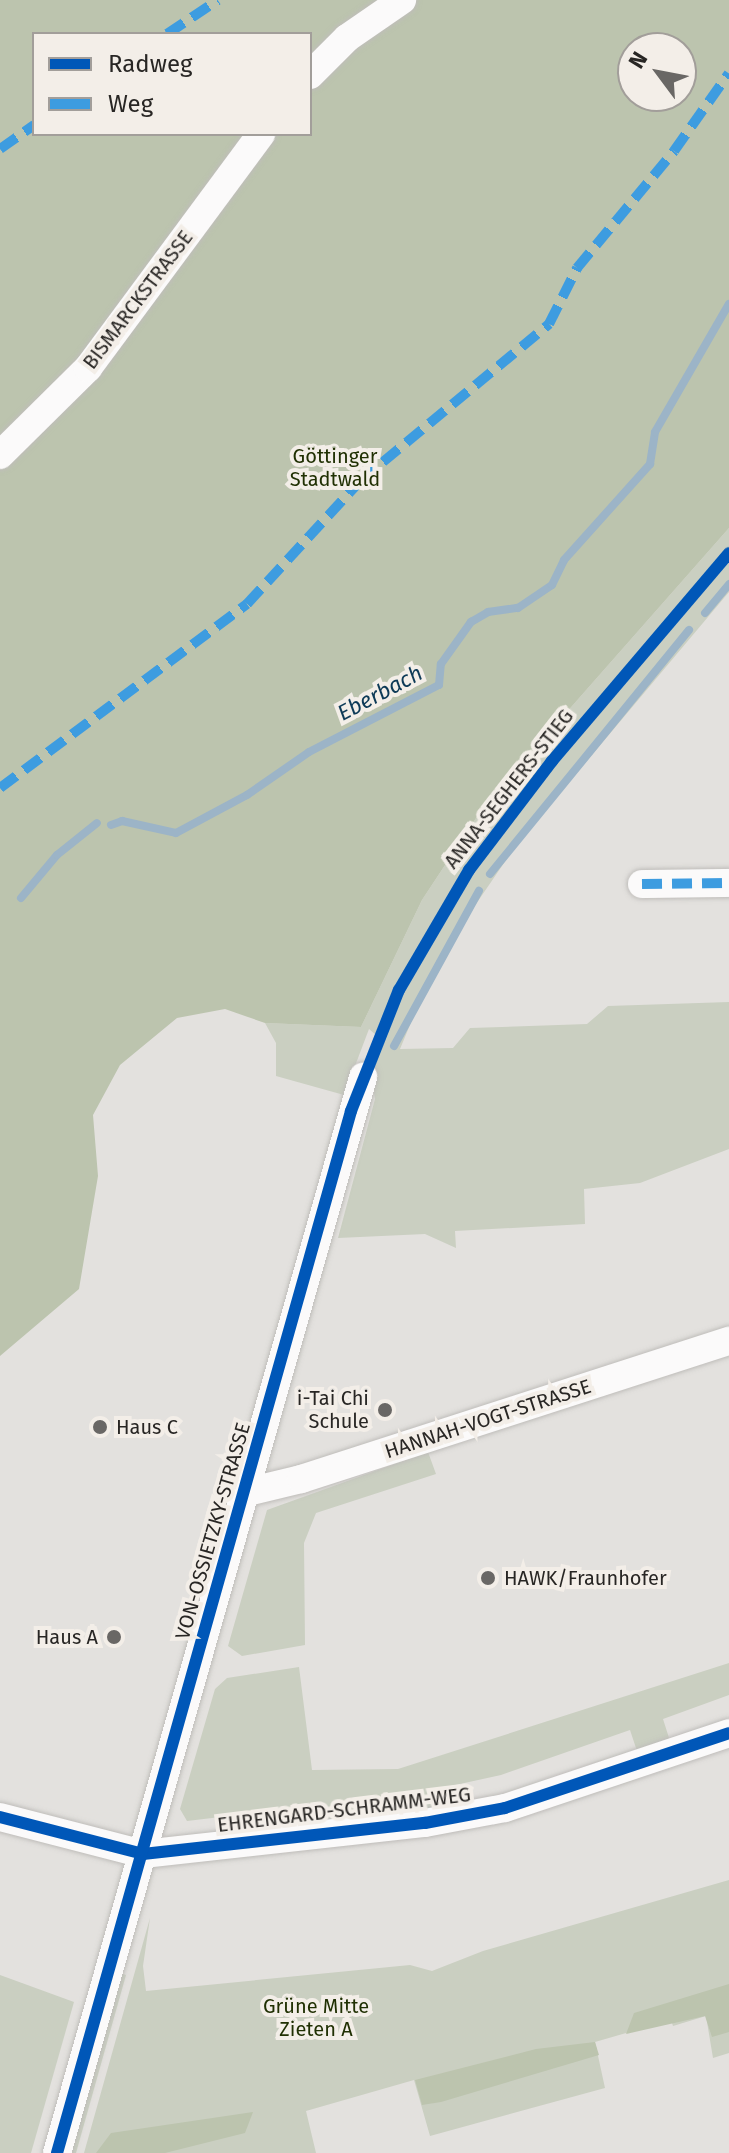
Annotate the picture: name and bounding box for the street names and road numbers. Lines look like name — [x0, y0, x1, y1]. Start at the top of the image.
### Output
street label: BISMARCKSTRASSE — [78, 226, 198, 374]
street label: ANNA-SEGHERS-STIEG — [439, 705, 579, 873]
street label: HANNAH-VOGT-STRASSE — [382, 1374, 594, 1464]
street label: VON-OSSIETZKY-STRASSE — [171, 1420, 255, 1642]
street label: EHRENGARD-SCHRAMM-WEG — [216, 1783, 472, 1837]

